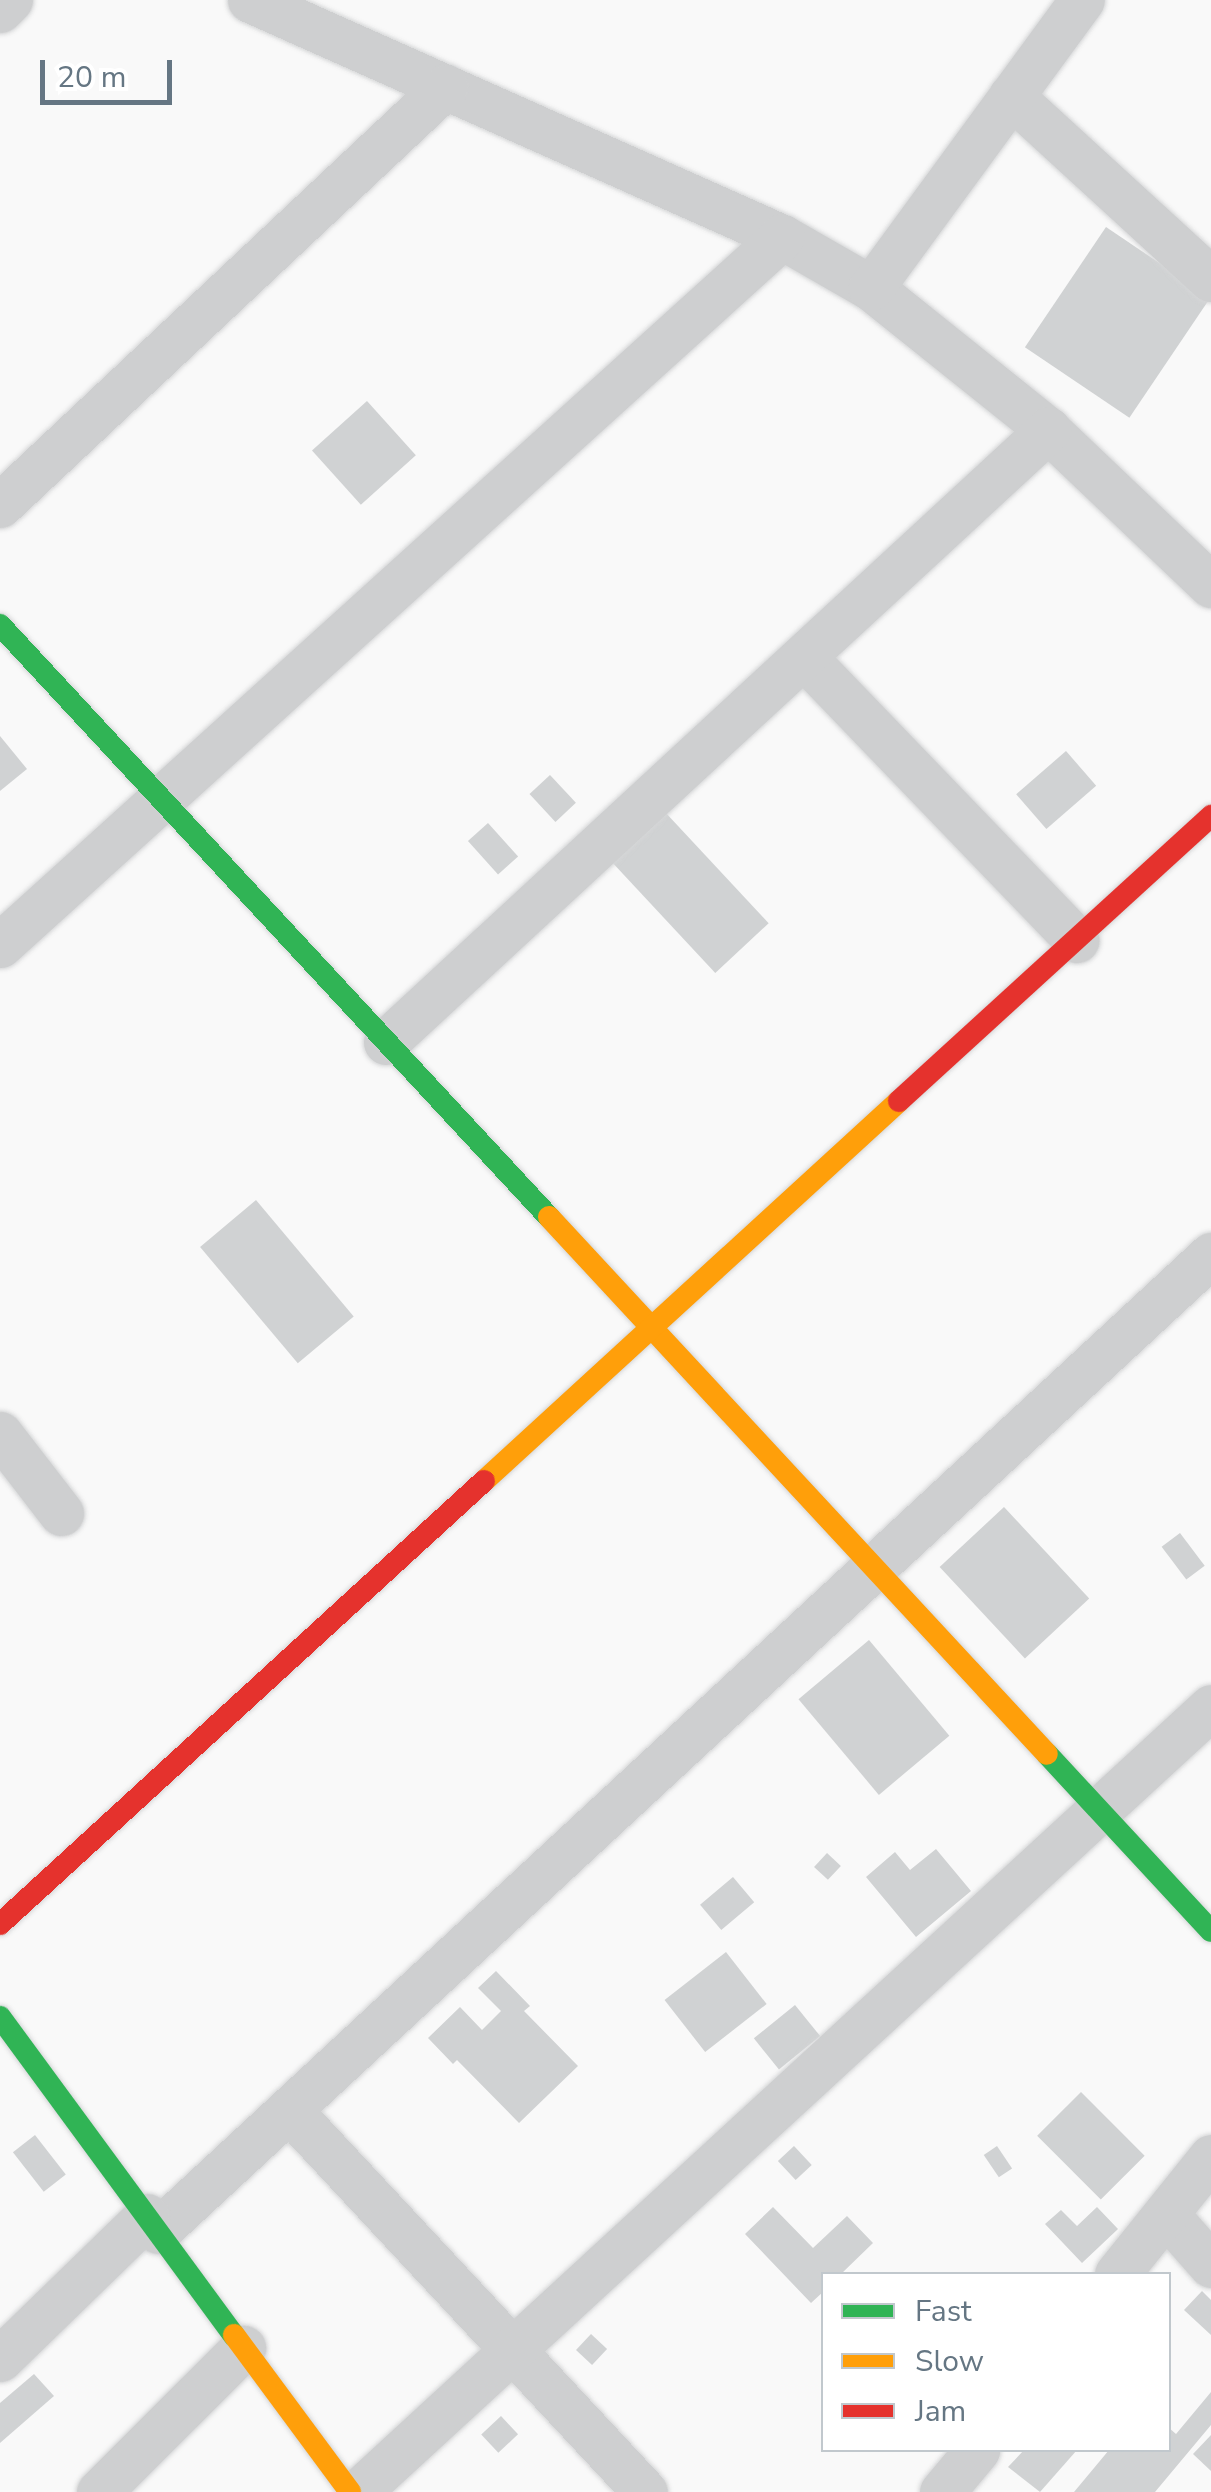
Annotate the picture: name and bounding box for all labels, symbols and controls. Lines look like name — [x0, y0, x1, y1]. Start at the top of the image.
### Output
scale bar — [45, 40, 178, 102]
text: 20 m — [57, 57, 126, 98]
legend — [821, 2272, 1171, 2452]
text: Fast — [915, 2291, 972, 2332]
text: Slow — [915, 2341, 984, 2382]
text: Jam — [915, 2391, 966, 2432]

